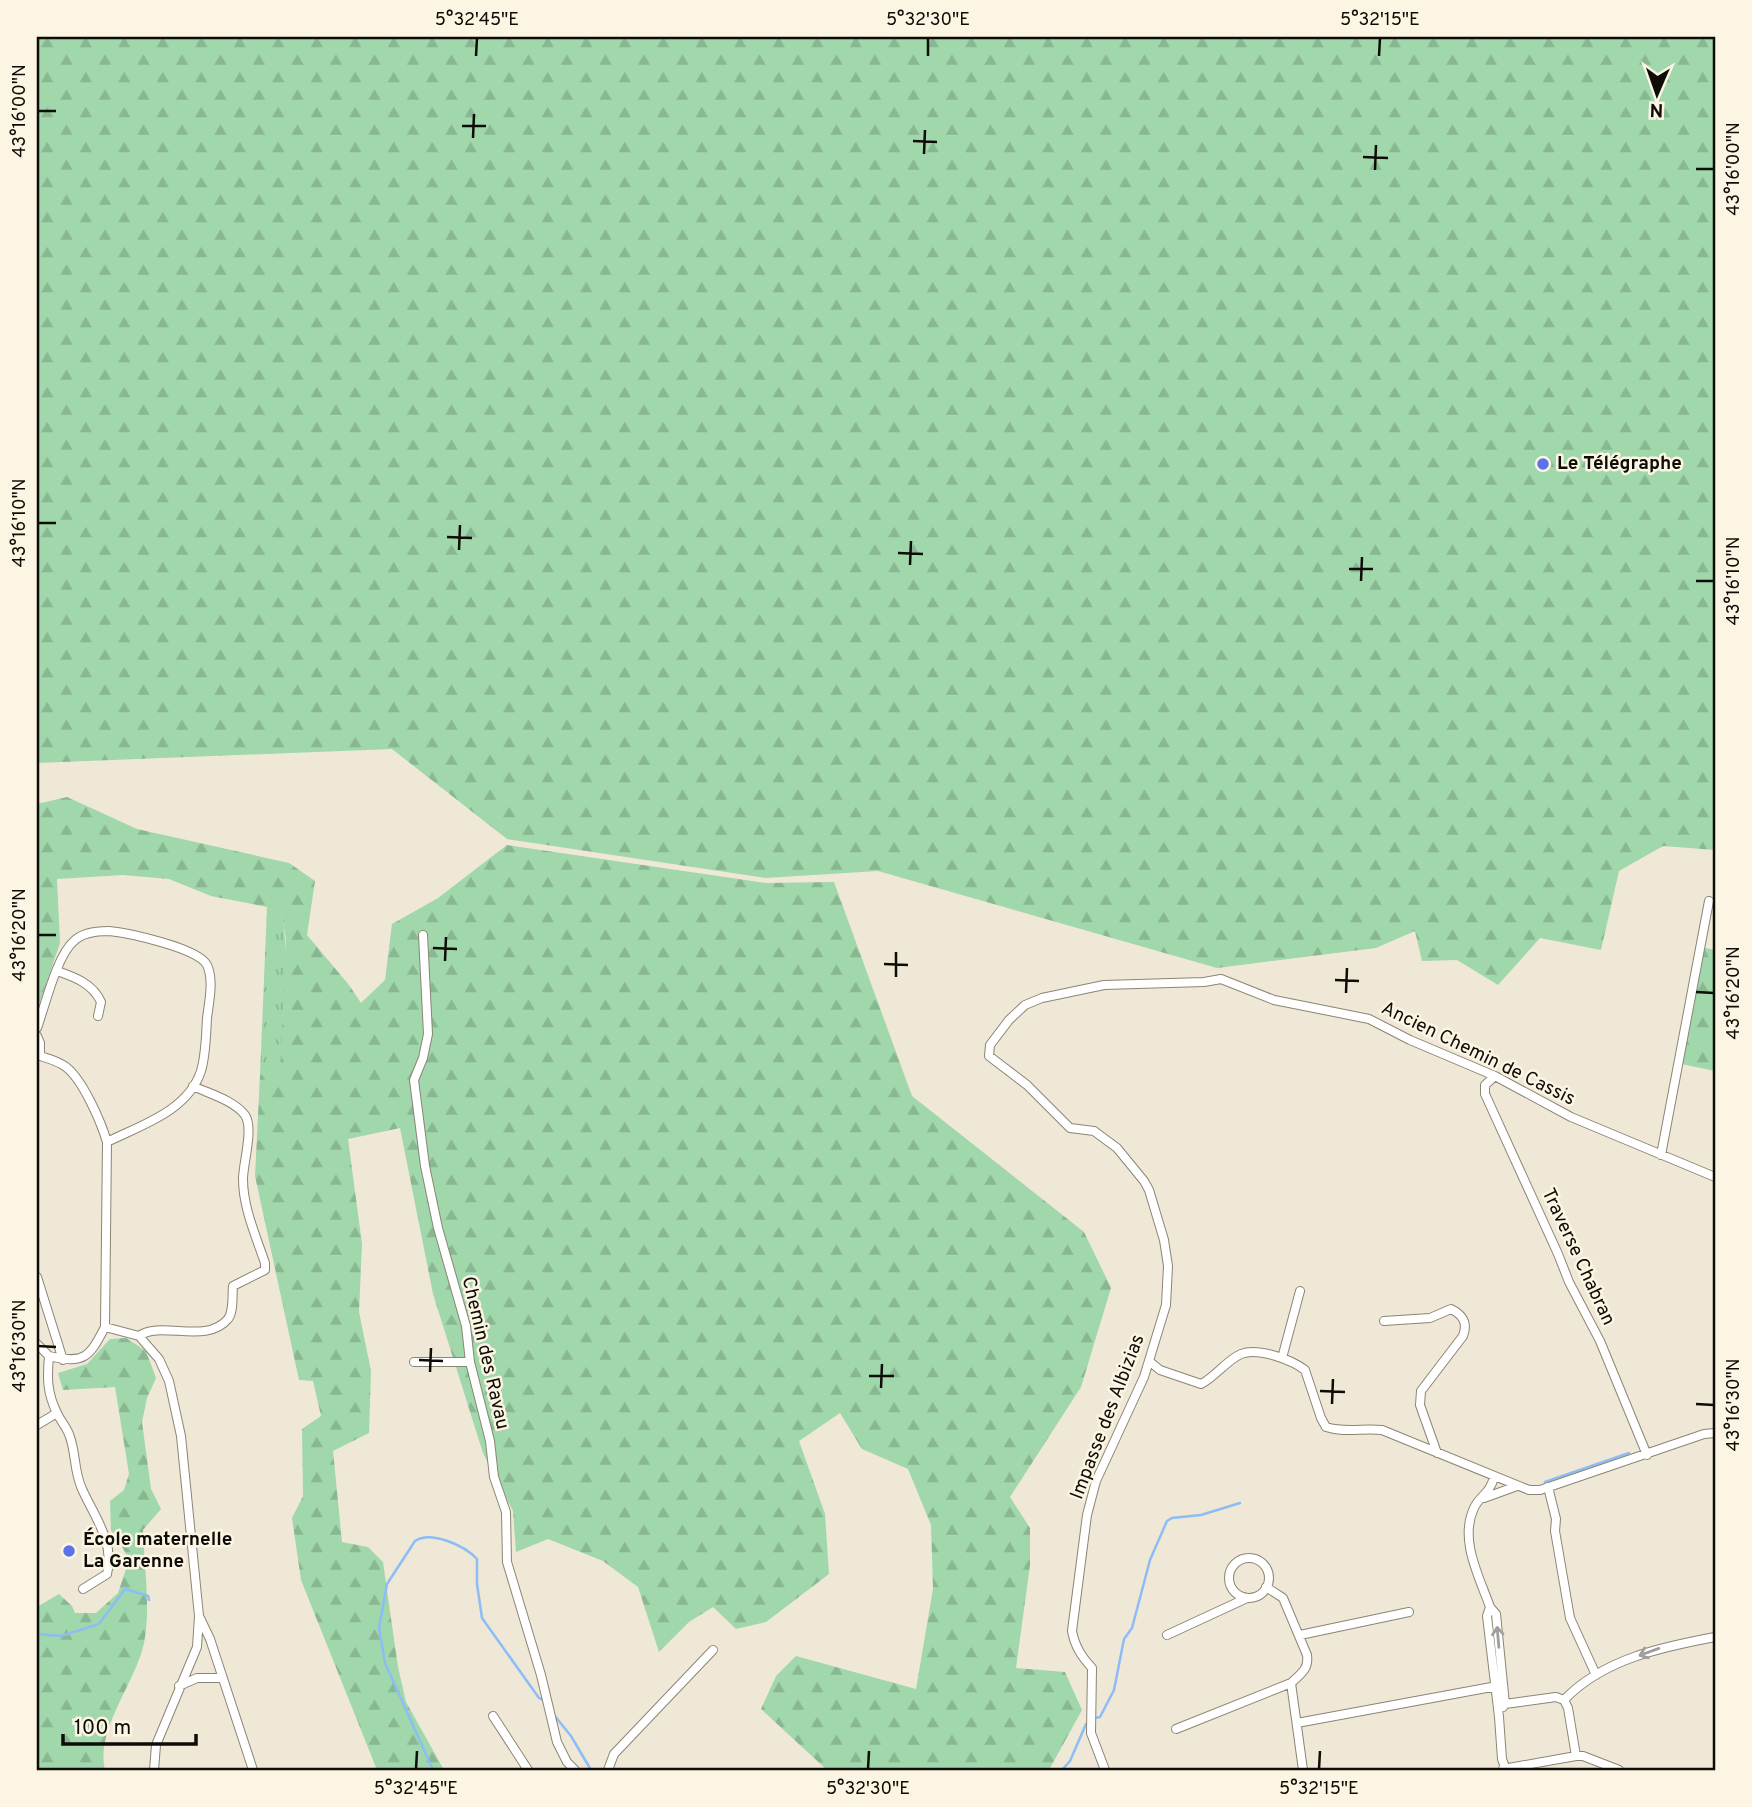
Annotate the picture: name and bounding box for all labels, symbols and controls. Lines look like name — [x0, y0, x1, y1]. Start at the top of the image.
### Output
text: 5°32'45"E — [435, 9, 519, 32]
text: 5°32'30"E — [886, 9, 970, 32]
text: 5°32'15"E — [1340, 9, 1420, 32]
north arrow — [1622, 60, 1692, 130]
text: 43°16'00"N — [9, 64, 32, 158]
text: N — [1649, 97, 1664, 121]
text: 43°16'00"N — [1723, 122, 1746, 216]
place label: Le Télégraphe — [1557, 452, 1682, 476]
marker: Le Télégraphe — [1535, 456, 1551, 472]
text: 43°16'10"N — [9, 479, 32, 567]
text: 43°16'10"N — [1723, 537, 1746, 625]
text: 43°16'20"N — [9, 888, 32, 982]
text: 43°16'20"N — [1723, 946, 1746, 1040]
street label: Ancien Chemin de Cassis — [1377, 997, 1579, 1111]
street label: Traverse Chabran — [1536, 1185, 1620, 1329]
street label: Chemin des Ravau — [456, 1274, 514, 1432]
text: 43°16'30"N — [9, 1300, 32, 1392]
street label: Impasse des Albizias — [1065, 1331, 1151, 1503]
text: 43°16'30"N — [1723, 1359, 1746, 1451]
place label: École maternelle La Garenne — [83, 1527, 232, 1574]
marker: École maternelle La Garenne — [61, 1543, 77, 1559]
one-way arrow — [1491, 1626, 1504, 1649]
one-way arrow — [1638, 1647, 1660, 1659]
scale bar — [63, 1702, 196, 1746]
text: 100 m — [74, 1715, 131, 1742]
text: 5°32'45"E — [374, 1778, 458, 1801]
text: 5°32'30"E — [826, 1778, 910, 1801]
text: 5°32'15"E — [1279, 1778, 1359, 1801]

